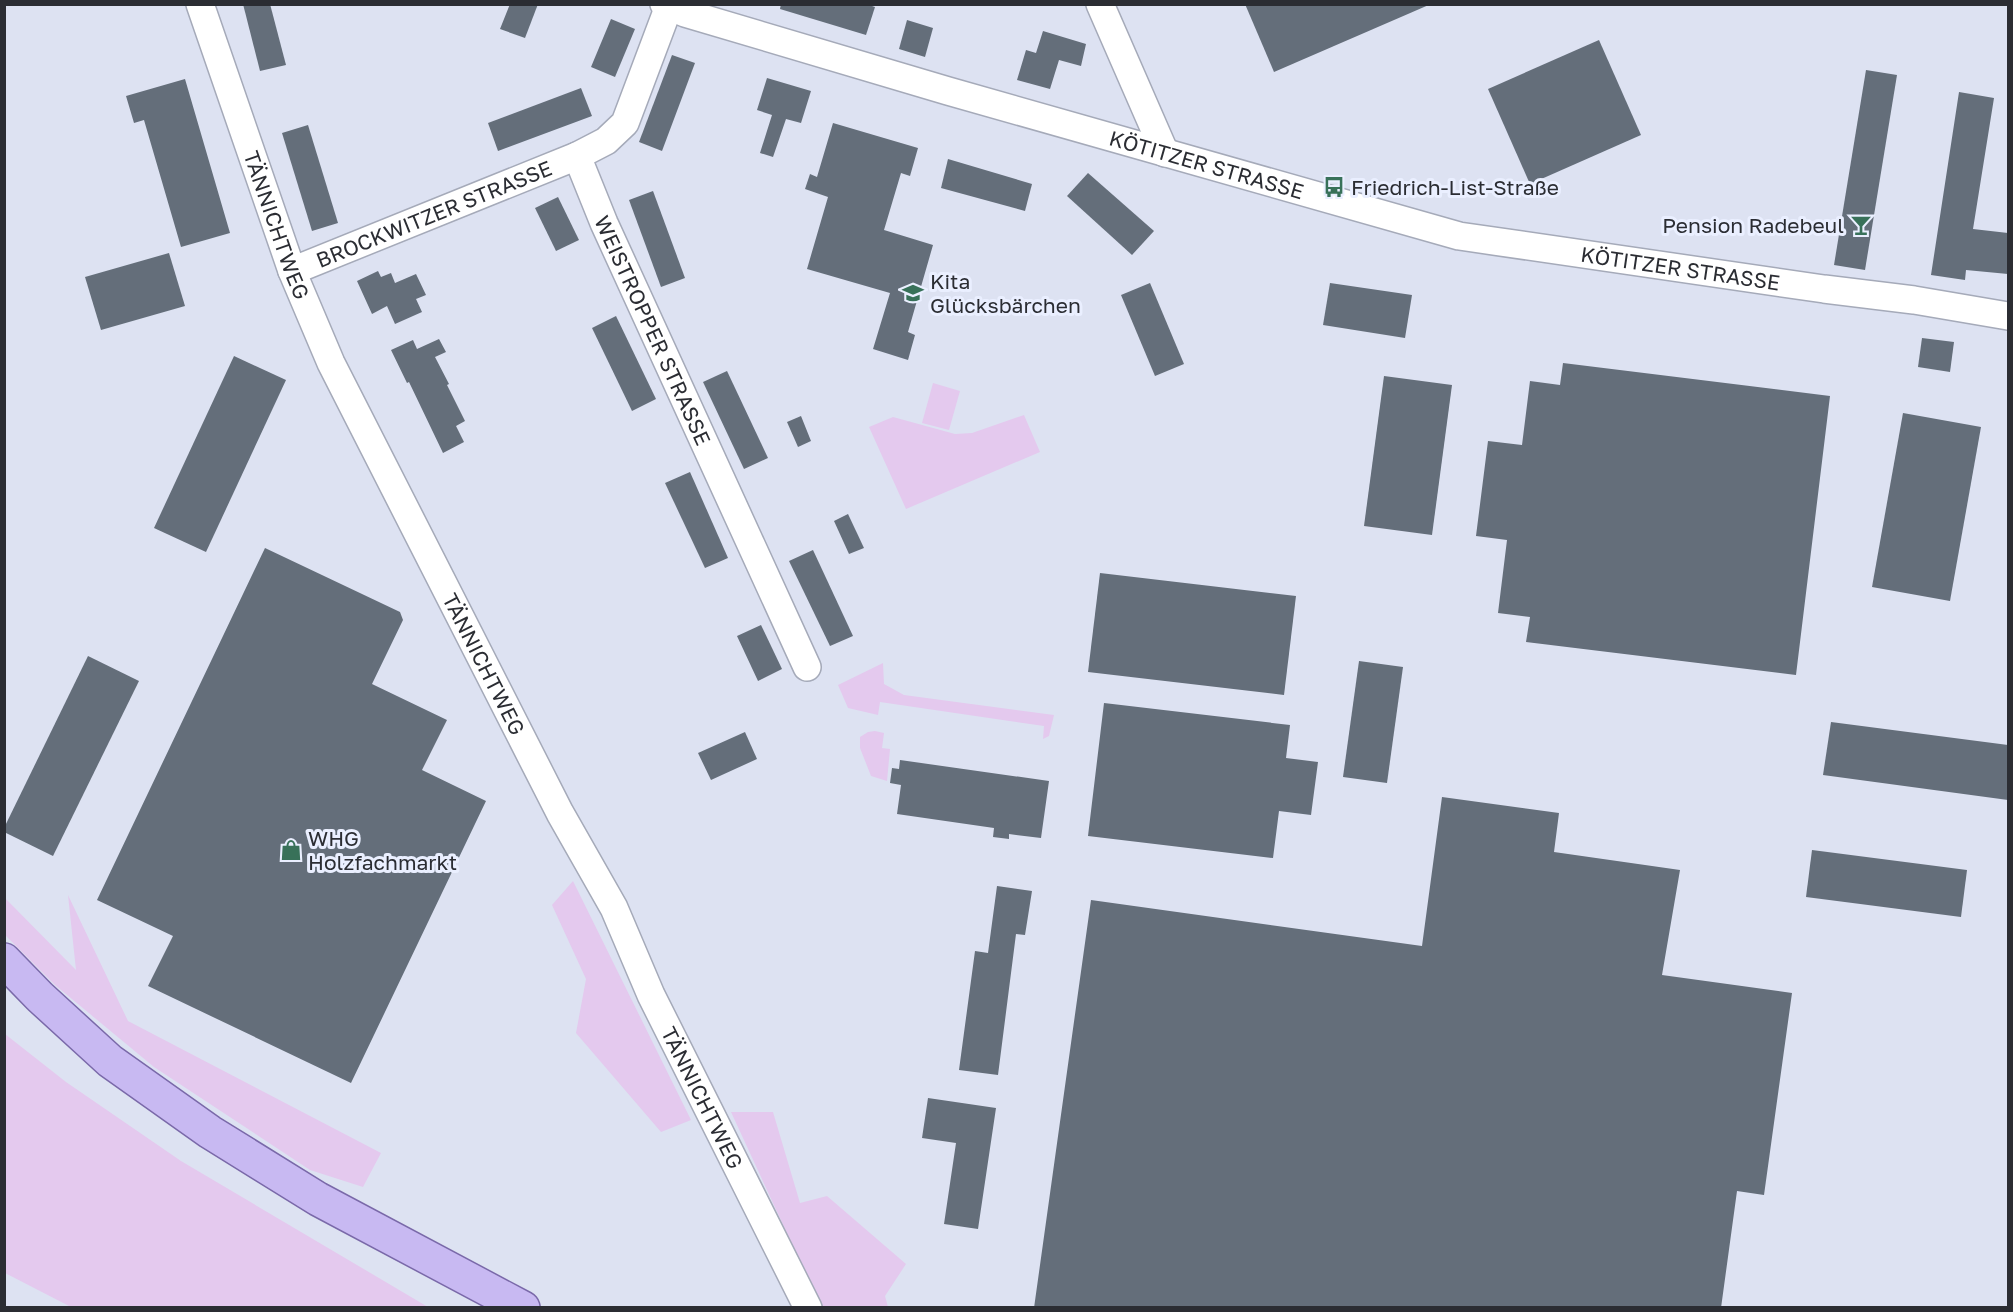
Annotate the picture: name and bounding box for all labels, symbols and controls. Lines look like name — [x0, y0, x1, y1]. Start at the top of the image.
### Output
street label: KÖTITZER STRASSE — [1106, 124, 1307, 204]
street label: TÄNNICHTWEG — [239, 147, 315, 303]
street label: BROCKWITZER STRASSE — [312, 155, 556, 273]
place label: Friedrich-List-Straße — [1351, 174, 1559, 200]
bus stop icon: Friedrich-List-Straße — [1322, 175, 1346, 199]
street label: WEISTROPPER STRASSE — [589, 211, 717, 449]
place label: Pension Radebeul — [1662, 212, 1844, 238]
bar icon: Pension Radebeul — [1849, 213, 1873, 237]
street label: KÖTITZER STRASSE — [1579, 241, 1782, 295]
place label: Kita Glücksbärchen — [930, 268, 1081, 318]
school or university icon: Kita Glücksbärchen — [901, 281, 925, 305]
street label: TÄNNICHTWEG — [437, 589, 531, 739]
place label: WHG Holzfachmarkt — [308, 825, 457, 875]
shop icon: WHG Holzfachmarkt — [279, 838, 303, 862]
street label: TÄNNICHTWEG — [656, 1022, 749, 1173]

